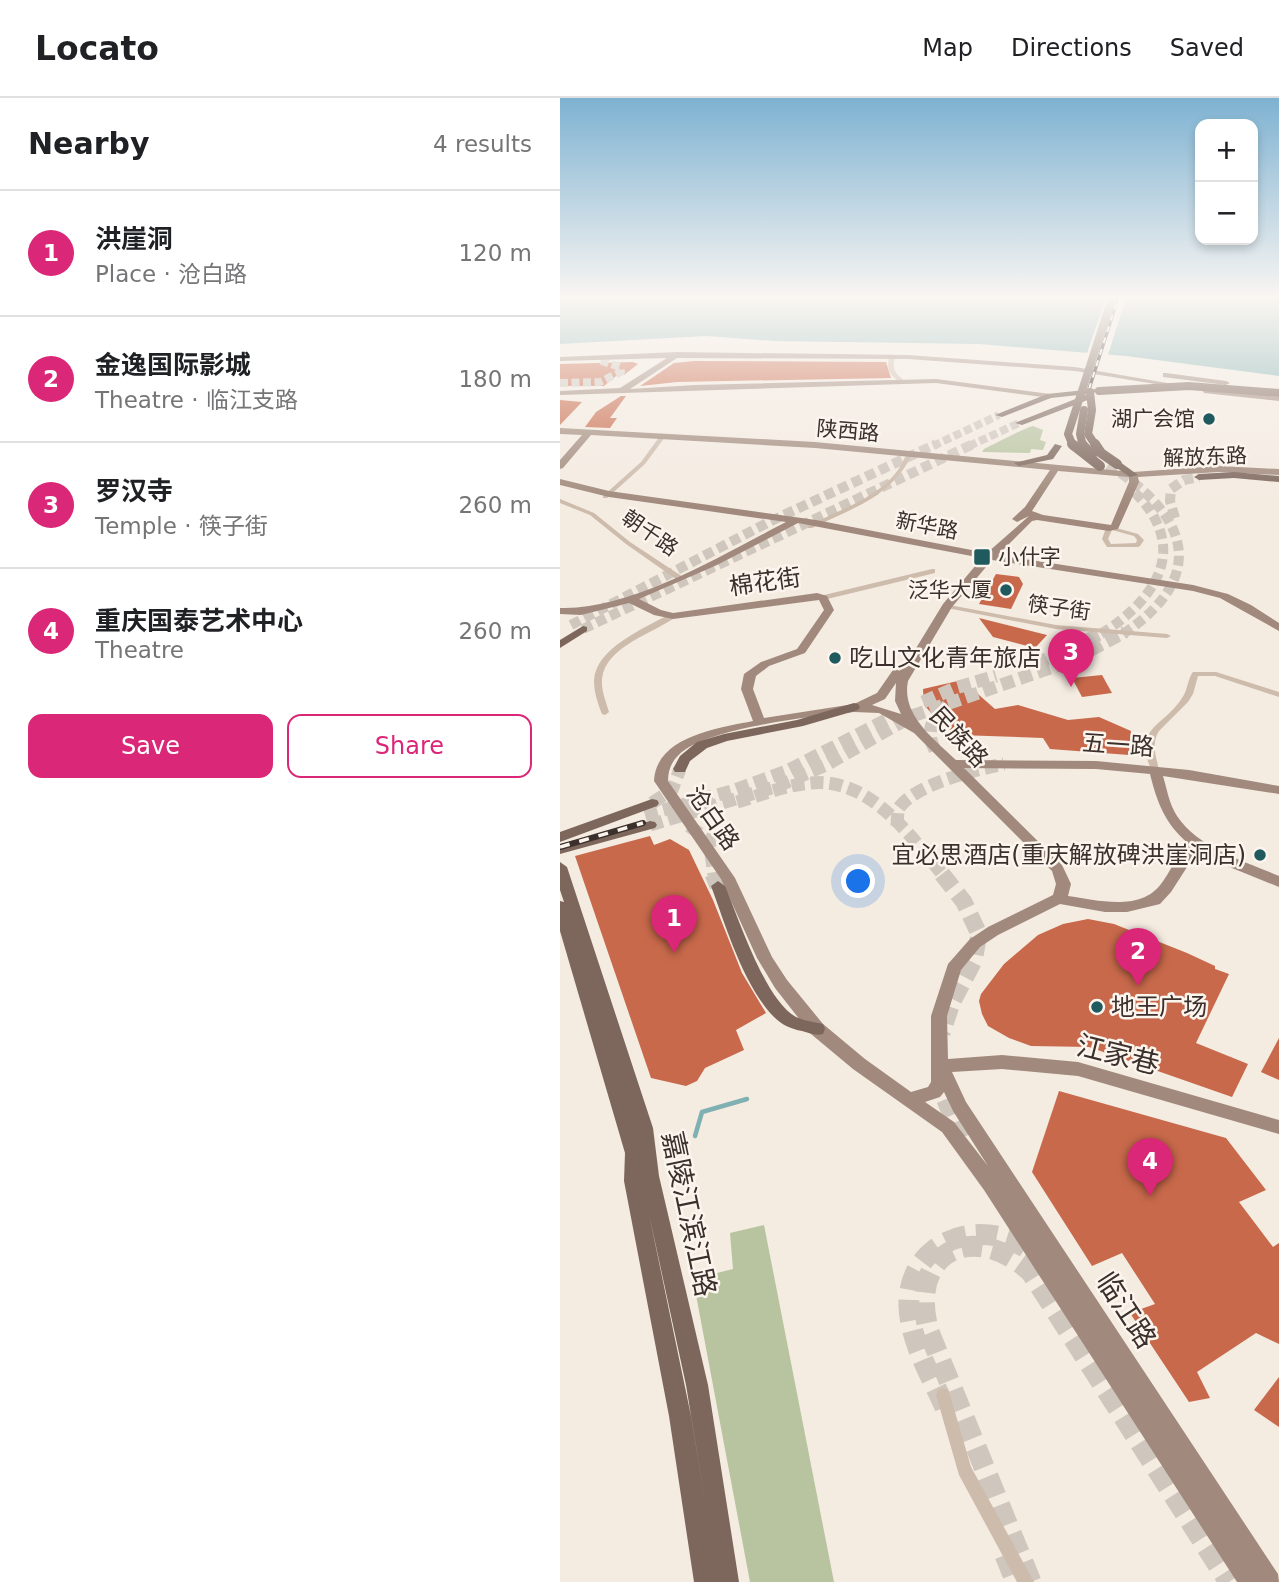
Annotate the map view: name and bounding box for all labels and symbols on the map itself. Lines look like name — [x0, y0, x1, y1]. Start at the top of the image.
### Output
place label: 湖广会馆 — [1111, 407, 1195, 431]
marker: 湖广会馆 — [1201, 411, 1217, 427]
street label: 陕西路 — [816, 416, 880, 446]
street label: 解放东路 — [1163, 444, 1247, 470]
street label: 朝千路 — [617, 505, 683, 561]
street label: 新华路 — [894, 508, 960, 544]
place label: 小什字 — [998, 545, 1061, 569]
marker: 小什字 — [972, 547, 992, 567]
street label: 棉花街 — [727, 563, 803, 601]
place label: 泛华大厦 — [908, 578, 992, 602]
marker: 泛华大厦 — [998, 582, 1014, 598]
street label: 筷子街 — [1026, 592, 1092, 624]
pin: 3 — [1048, 629, 1094, 687]
place label: 吃山文化青年旅店 — [849, 644, 1041, 672]
marker: 吃山文化青年旅店 — [827, 650, 843, 666]
street label: 民族路 — [924, 701, 994, 773]
street label: 五一路 — [1081, 729, 1155, 761]
street label: 沧白路 — [681, 780, 745, 856]
place label: 宜必思酒店(重庆解放碑洪崖洞店) — [891, 841, 1246, 869]
marker: 宜必思酒店(重庆解放碑洪崖洞店) — [1252, 847, 1268, 863]
your location — [841, 864, 875, 898]
pin: 1 — [651, 895, 697, 953]
pin: 2 — [1115, 928, 1161, 986]
place label: 地王广场 — [1111, 993, 1207, 1021]
marker: 地王广场 — [1089, 999, 1105, 1015]
street label: 江家巷 — [1073, 1029, 1163, 1081]
street label: 嘉陵江滨江路 — [655, 1128, 723, 1300]
pin: 4 — [1127, 1138, 1173, 1196]
street label: 临江路 — [1089, 1266, 1163, 1354]

